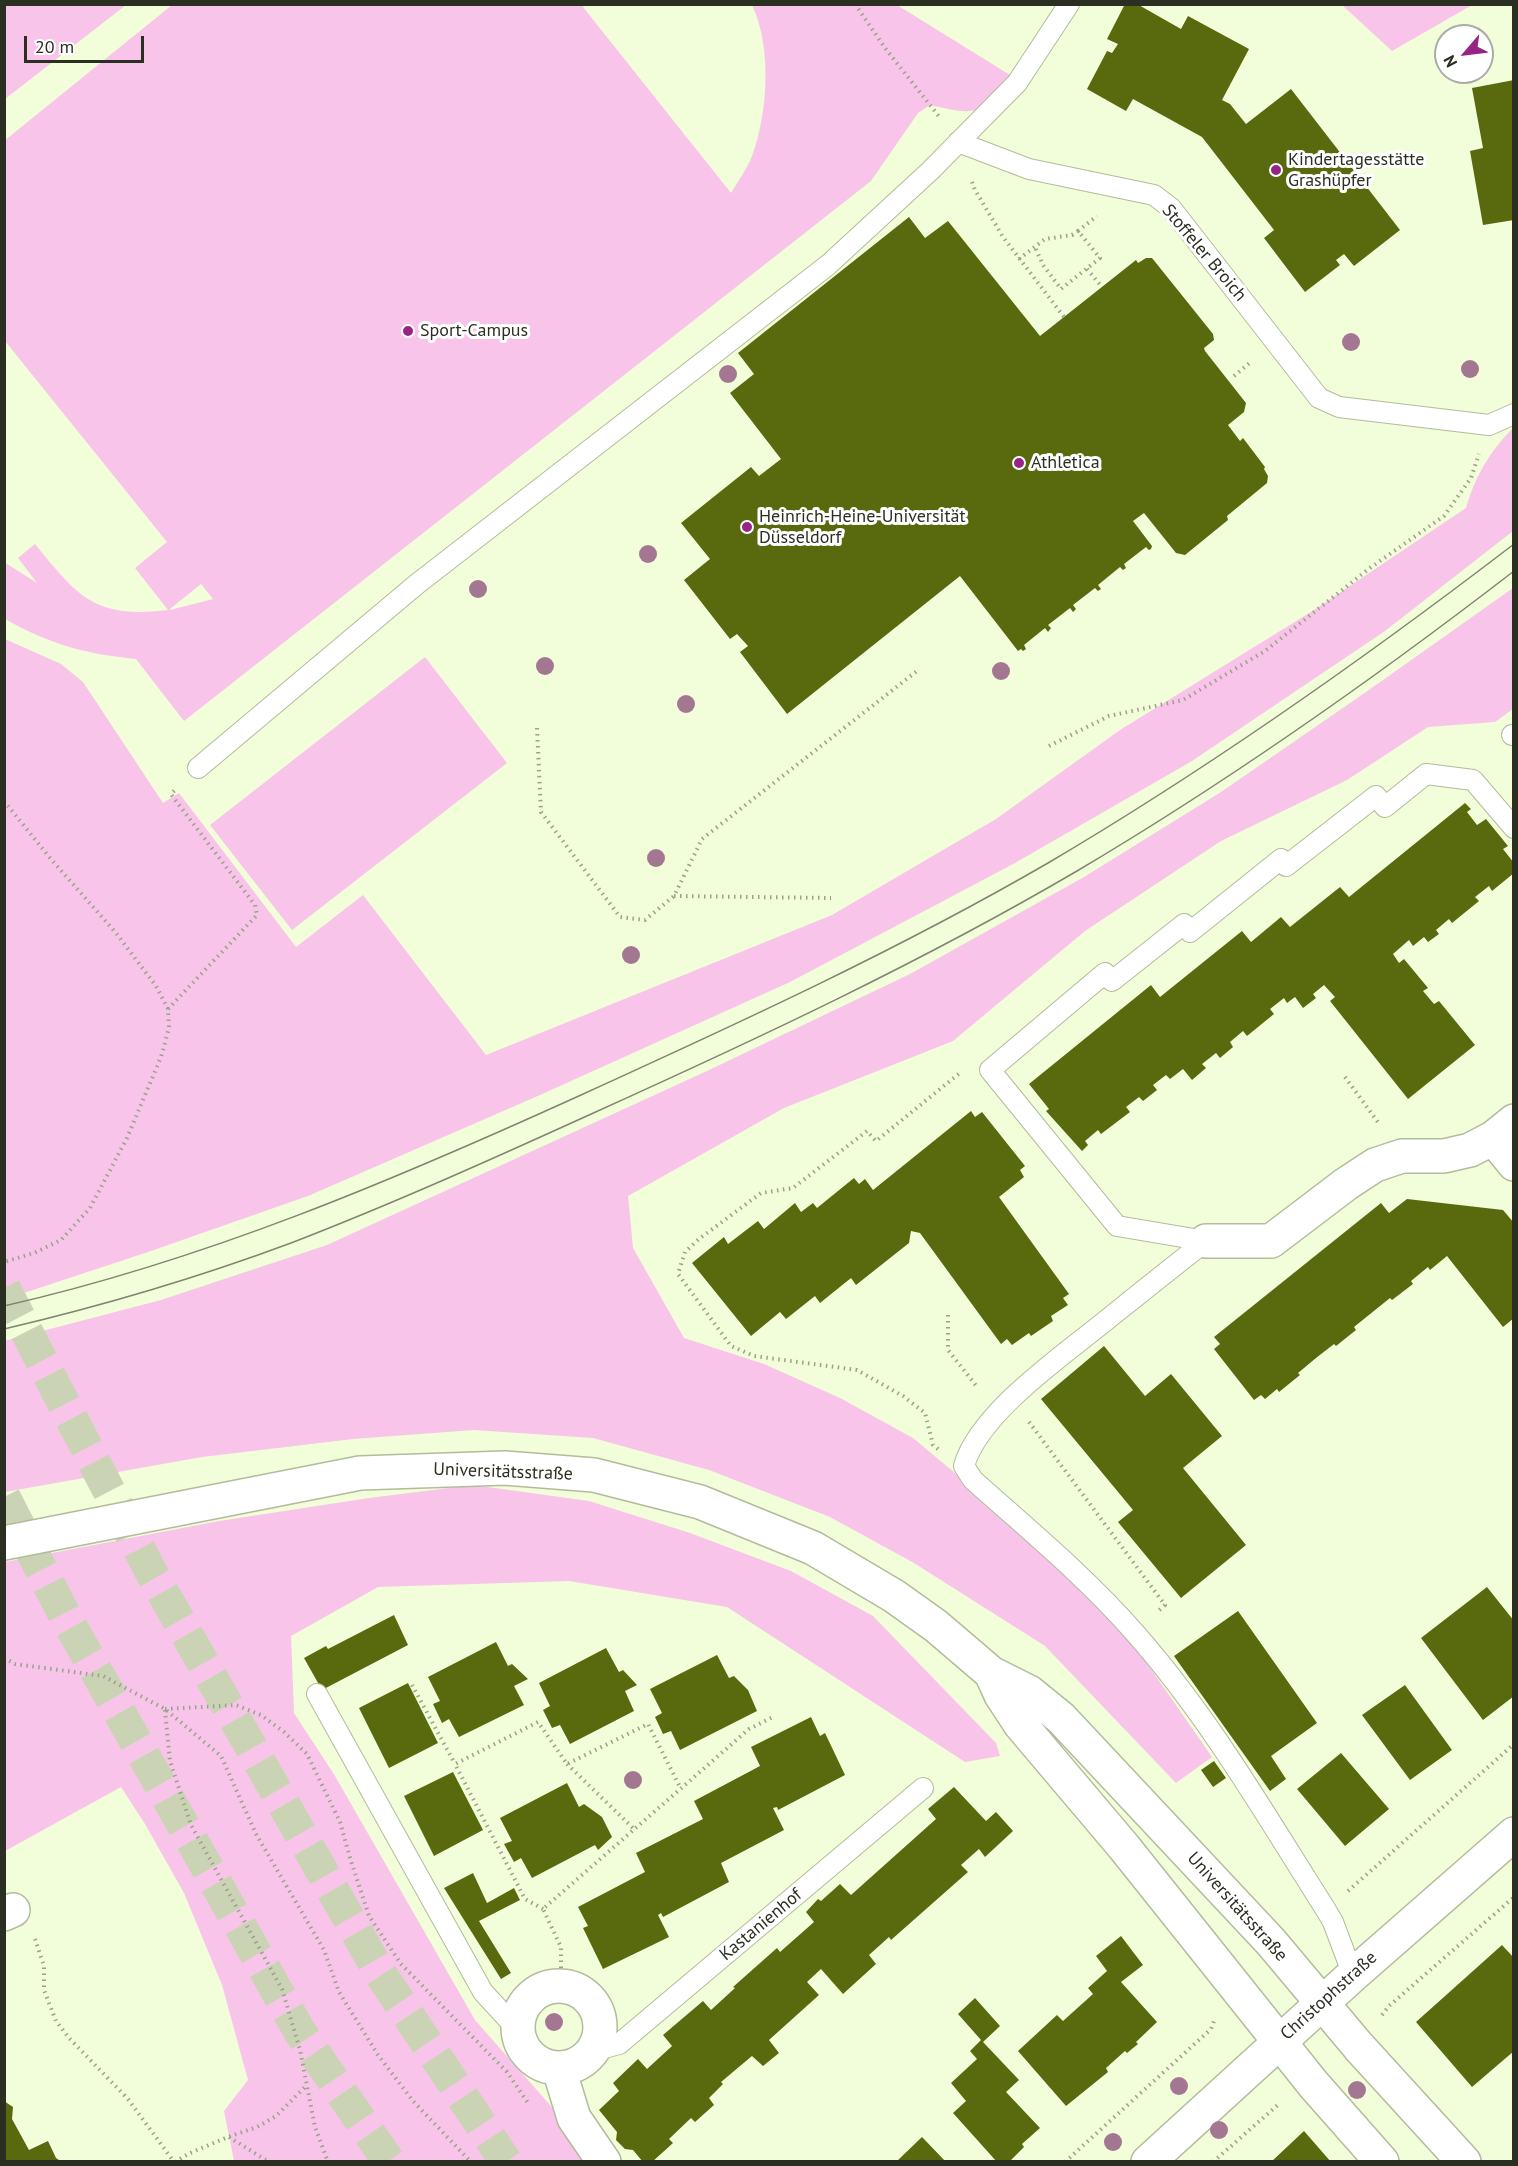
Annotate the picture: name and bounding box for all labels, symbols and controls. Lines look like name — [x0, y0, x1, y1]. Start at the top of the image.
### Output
scale bar — [27, 24, 147, 62]
north arrow — [1434, 24, 1494, 84]
text: 20 m — [35, 35, 74, 58]
text: N — [1439, 52, 1461, 71]
place label: Kindertagesstätte Grashüpfer — [1288, 149, 1424, 192]
marker: Kindertagesstätte Grashüpfer — [1269, 163, 1283, 177]
street label: Stoffeler Broich — [1157, 200, 1251, 306]
place label: Sport-Campus — [420, 320, 528, 342]
marker: Sport-Campus — [401, 324, 415, 338]
place label: Athletica — [1031, 452, 1100, 474]
marker: Athletica — [1012, 456, 1026, 470]
place label: Heinrich-Heine-Universität Düsseldorf — [759, 506, 966, 548]
marker: Heinrich-Heine-Universität Düsseldorf — [740, 520, 754, 534]
street label: Universitätsstraße — [433, 1459, 573, 1485]
street label: Universitätsstraße — [1182, 1848, 1292, 1966]
street label: Kastanienhof — [715, 1884, 807, 1966]
street label: Christophstraße — [1276, 1947, 1382, 2045]

